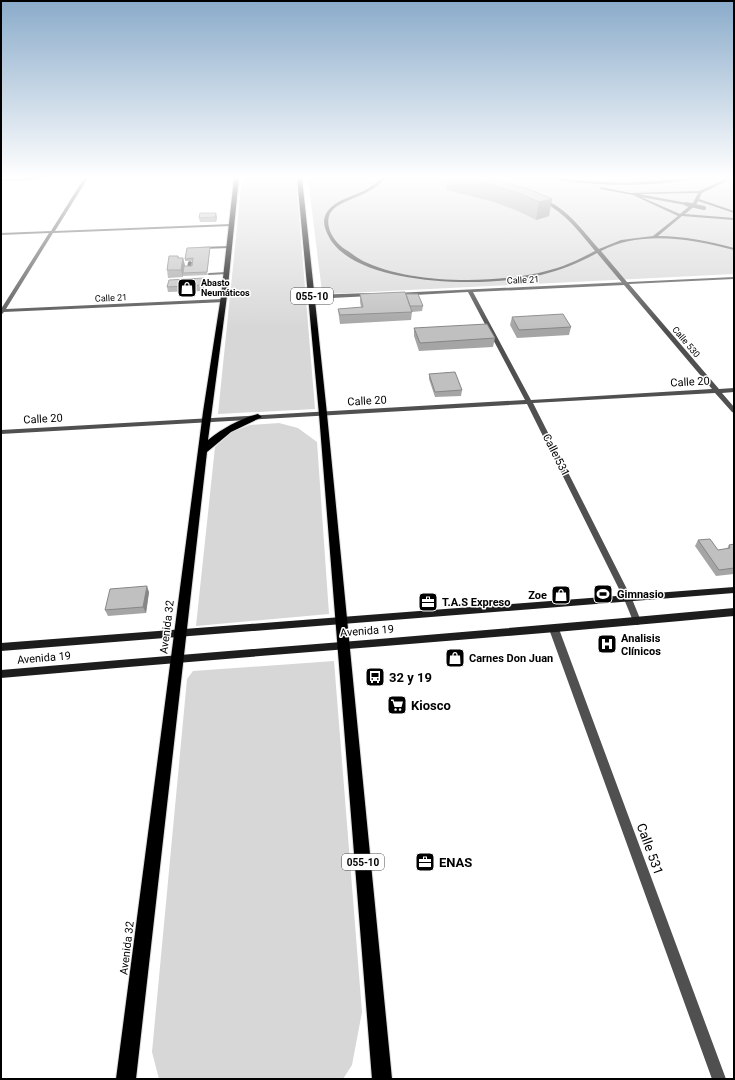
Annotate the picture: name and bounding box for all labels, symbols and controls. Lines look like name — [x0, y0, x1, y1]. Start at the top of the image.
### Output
street label: Calle 21 — [507, 274, 539, 286]
shop icon: Abasto Neumáticos — [176, 277, 198, 299]
place label: Abasto Neumáticos — [201, 278, 250, 298]
road number: 055-10 — [291, 288, 333, 304]
street label: Calle 21 — [95, 292, 127, 304]
street label: Calle 530 — [670, 324, 702, 360]
street label: Calle 20 — [670, 374, 710, 390]
street label: Calle 20 — [347, 393, 387, 409]
street label: Calle 20 — [23, 411, 63, 427]
street label: Calle 531 — [540, 432, 572, 478]
sports icon: Gimnasio — [592, 583, 614, 605]
shop icon: Zoe — [550, 584, 572, 606]
place label: Gimnasio — [617, 588, 664, 601]
place label: Zoe — [528, 589, 547, 602]
office icon: T.A.S Expreso — [417, 591, 439, 613]
place label: T.A.S Expreso — [442, 596, 510, 609]
street label: Avenida 32 — [157, 599, 177, 655]
street label: Avenida 19 — [340, 623, 394, 639]
place label: Analisis Clínicos — [621, 632, 661, 658]
hospital icon: Analisis Clínicos — [596, 633, 618, 655]
shop icon: Carnes Don Juan — [444, 647, 466, 669]
street label: Avenida 19 — [17, 649, 71, 667]
place label: Carnes Don Juan — [469, 652, 553, 665]
bus stop icon: 32 y 19 — [364, 666, 386, 688]
place label: 32 y 19 — [389, 670, 432, 685]
supermarket icon: Kiosco — [386, 694, 408, 716]
place label: Kiosco — [411, 698, 451, 713]
street label: Calle 531 — [634, 821, 666, 877]
office icon: ENAS — [414, 851, 436, 873]
road number: 055-10 — [342, 854, 384, 870]
place label: ENAS — [439, 855, 472, 870]
street label: Avenida 32 — [117, 920, 137, 976]

